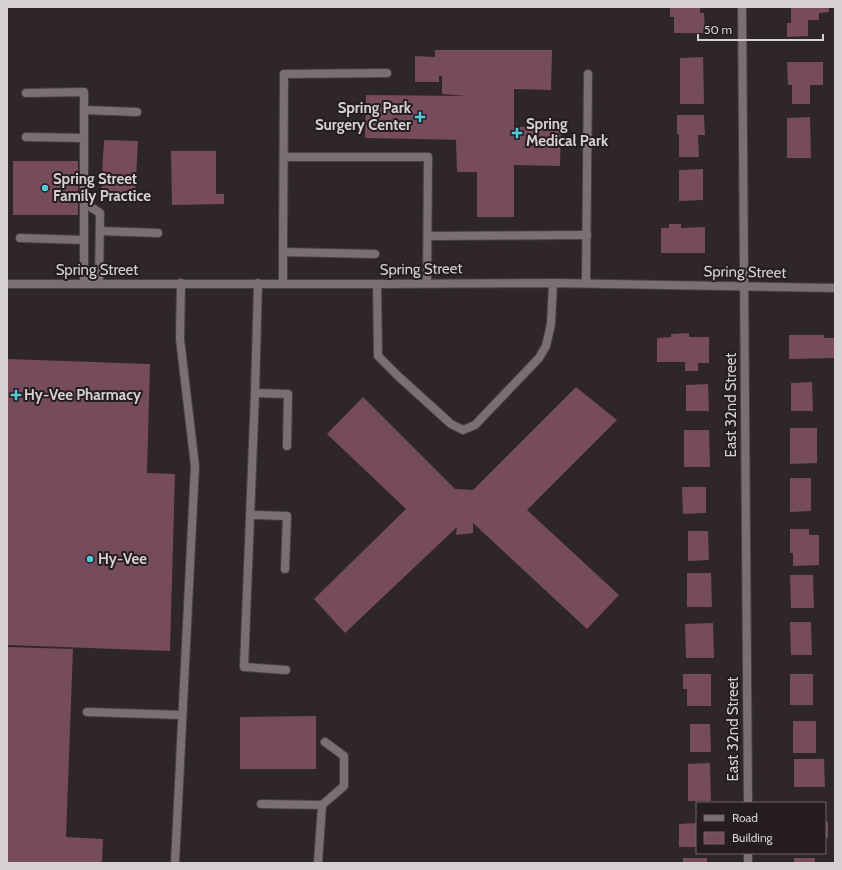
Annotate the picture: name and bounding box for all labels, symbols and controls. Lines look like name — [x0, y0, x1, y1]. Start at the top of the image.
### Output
scale bar — [698, 16, 823, 42]
text: 50 m — [704, 22, 732, 37]
place label: Spring Park Surgery Center — [315, 99, 412, 134]
marker: Spring Park Surgery Center — [414, 111, 426, 123]
place label: Spring Medical Park — [526, 115, 609, 150]
marker: Spring Medical Park — [511, 127, 523, 139]
place label: Spring Street Family Practice — [53, 170, 151, 205]
marker: Spring Street Family Practice — [40, 183, 50, 193]
street label: Spring Street — [379, 259, 463, 279]
street label: Spring Street — [56, 261, 138, 279]
street label: Spring Street — [703, 262, 787, 282]
street label: East 32nd Street — [722, 353, 740, 457]
place label: Hy-Vee Pharmacy — [24, 386, 142, 404]
marker: Hy-Vee Pharmacy — [11, 390, 21, 400]
place label: Hy-Vee — [98, 550, 147, 568]
marker: Hy-Vee — [85, 554, 95, 564]
street label: East 32nd Street — [724, 677, 742, 781]
legend — [696, 802, 826, 854]
text: Road — [732, 810, 758, 825]
text: Building — [732, 830, 774, 845]

